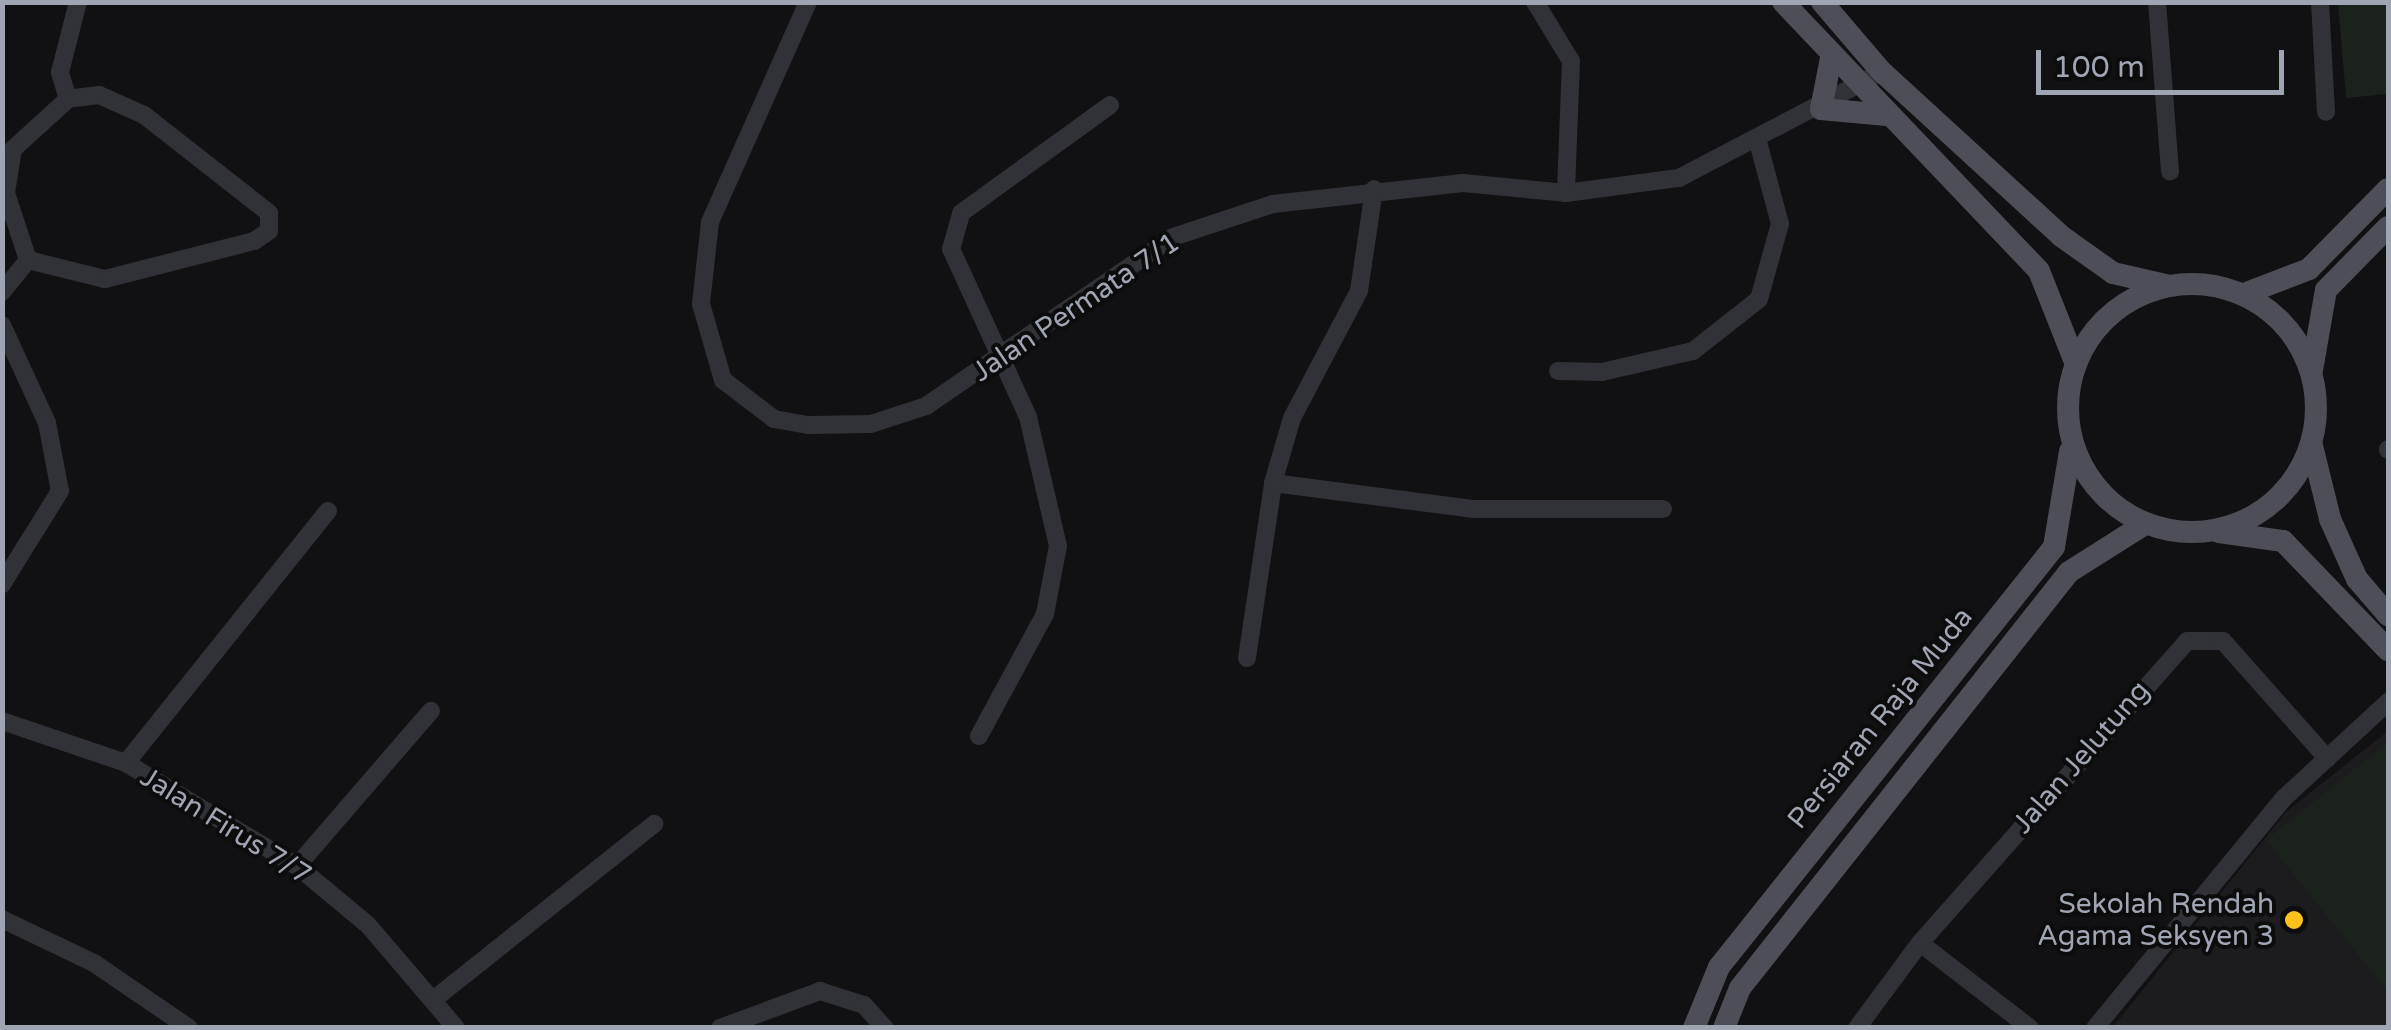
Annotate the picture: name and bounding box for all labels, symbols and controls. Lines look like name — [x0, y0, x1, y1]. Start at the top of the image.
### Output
scale bar — [2041, 30, 2288, 92]
text: 100 m — [2053, 49, 2145, 86]
street label: Jalan Permata 7/1 — [966, 225, 1186, 389]
street label: Persiaran Raja Muda — [1780, 601, 1980, 835]
street label: Jalan Jelutung — [2006, 674, 2156, 840]
street label: Jalan Firus 7/7 — [134, 760, 318, 892]
place label: Sekolah Rendah Agama Seksyen 3 — [2037, 887, 2274, 953]
marker: Sekolah Rendah Agama Seksyen 3 — [2283, 909, 2305, 931]

